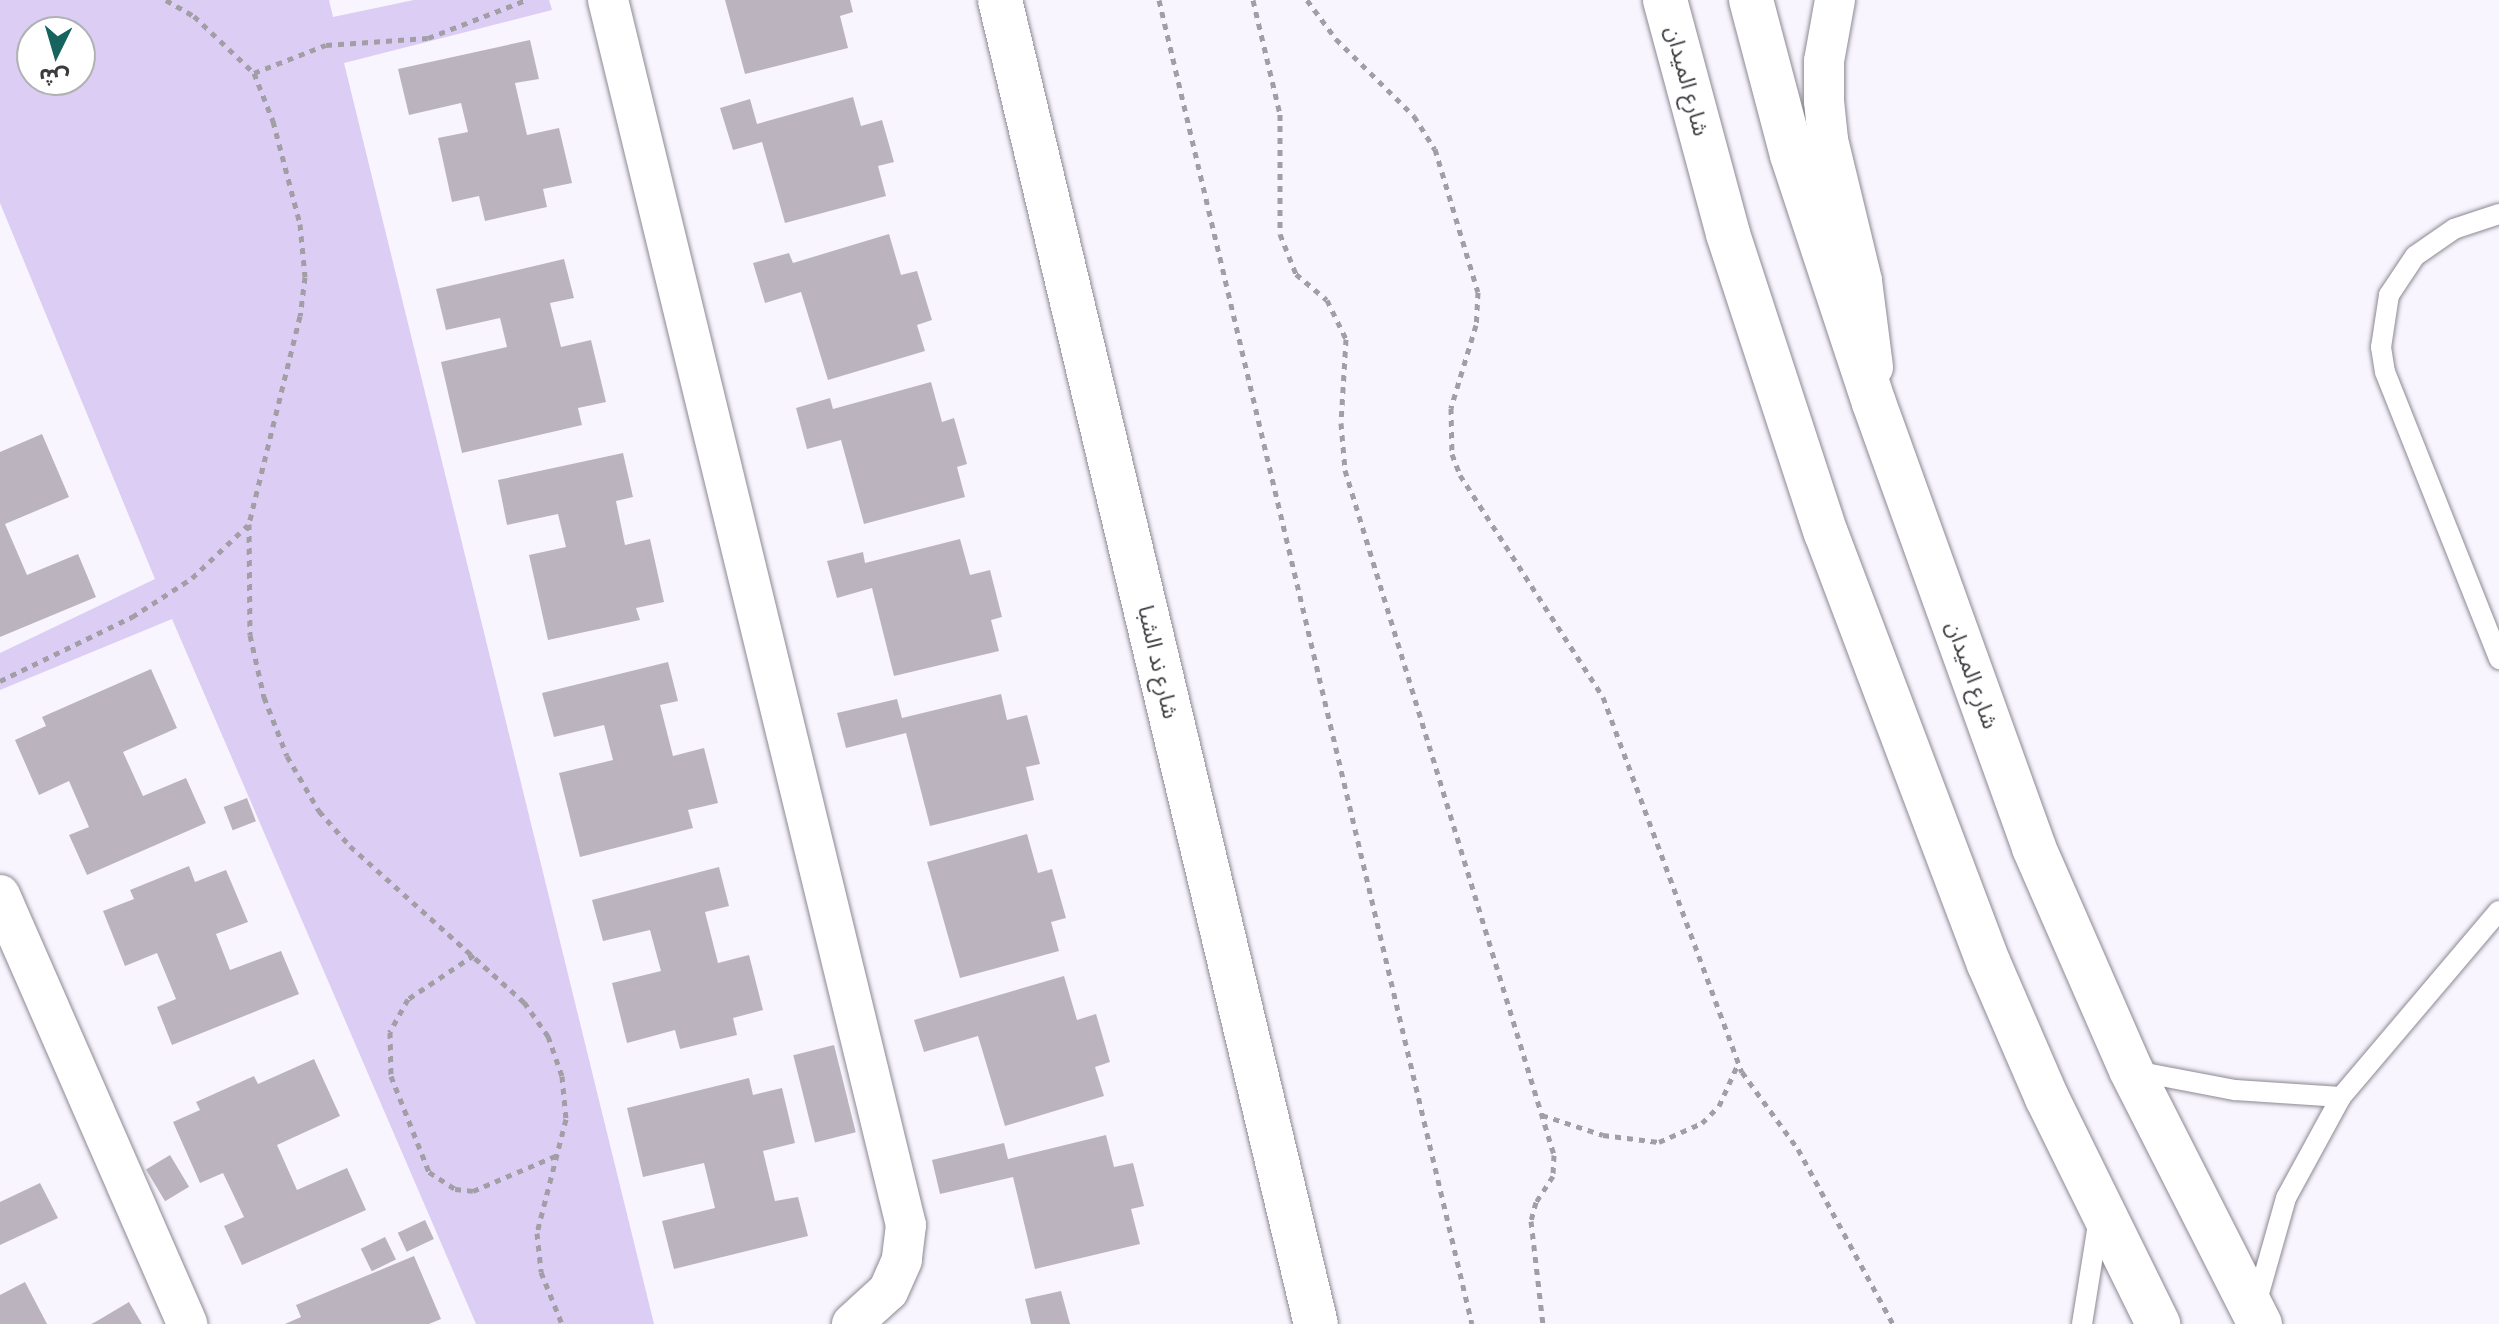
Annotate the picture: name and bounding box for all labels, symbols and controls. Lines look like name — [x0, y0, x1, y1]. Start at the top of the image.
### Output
north arrow — [16, 16, 96, 96]
street label: شارع الميدان — [1660, 23, 1714, 139]
text: ش — [38, 63, 70, 93]
street label: شارع ند الشبا — [1132, 603, 1184, 721]
street label: شارع الميدان — [1940, 618, 2004, 732]

